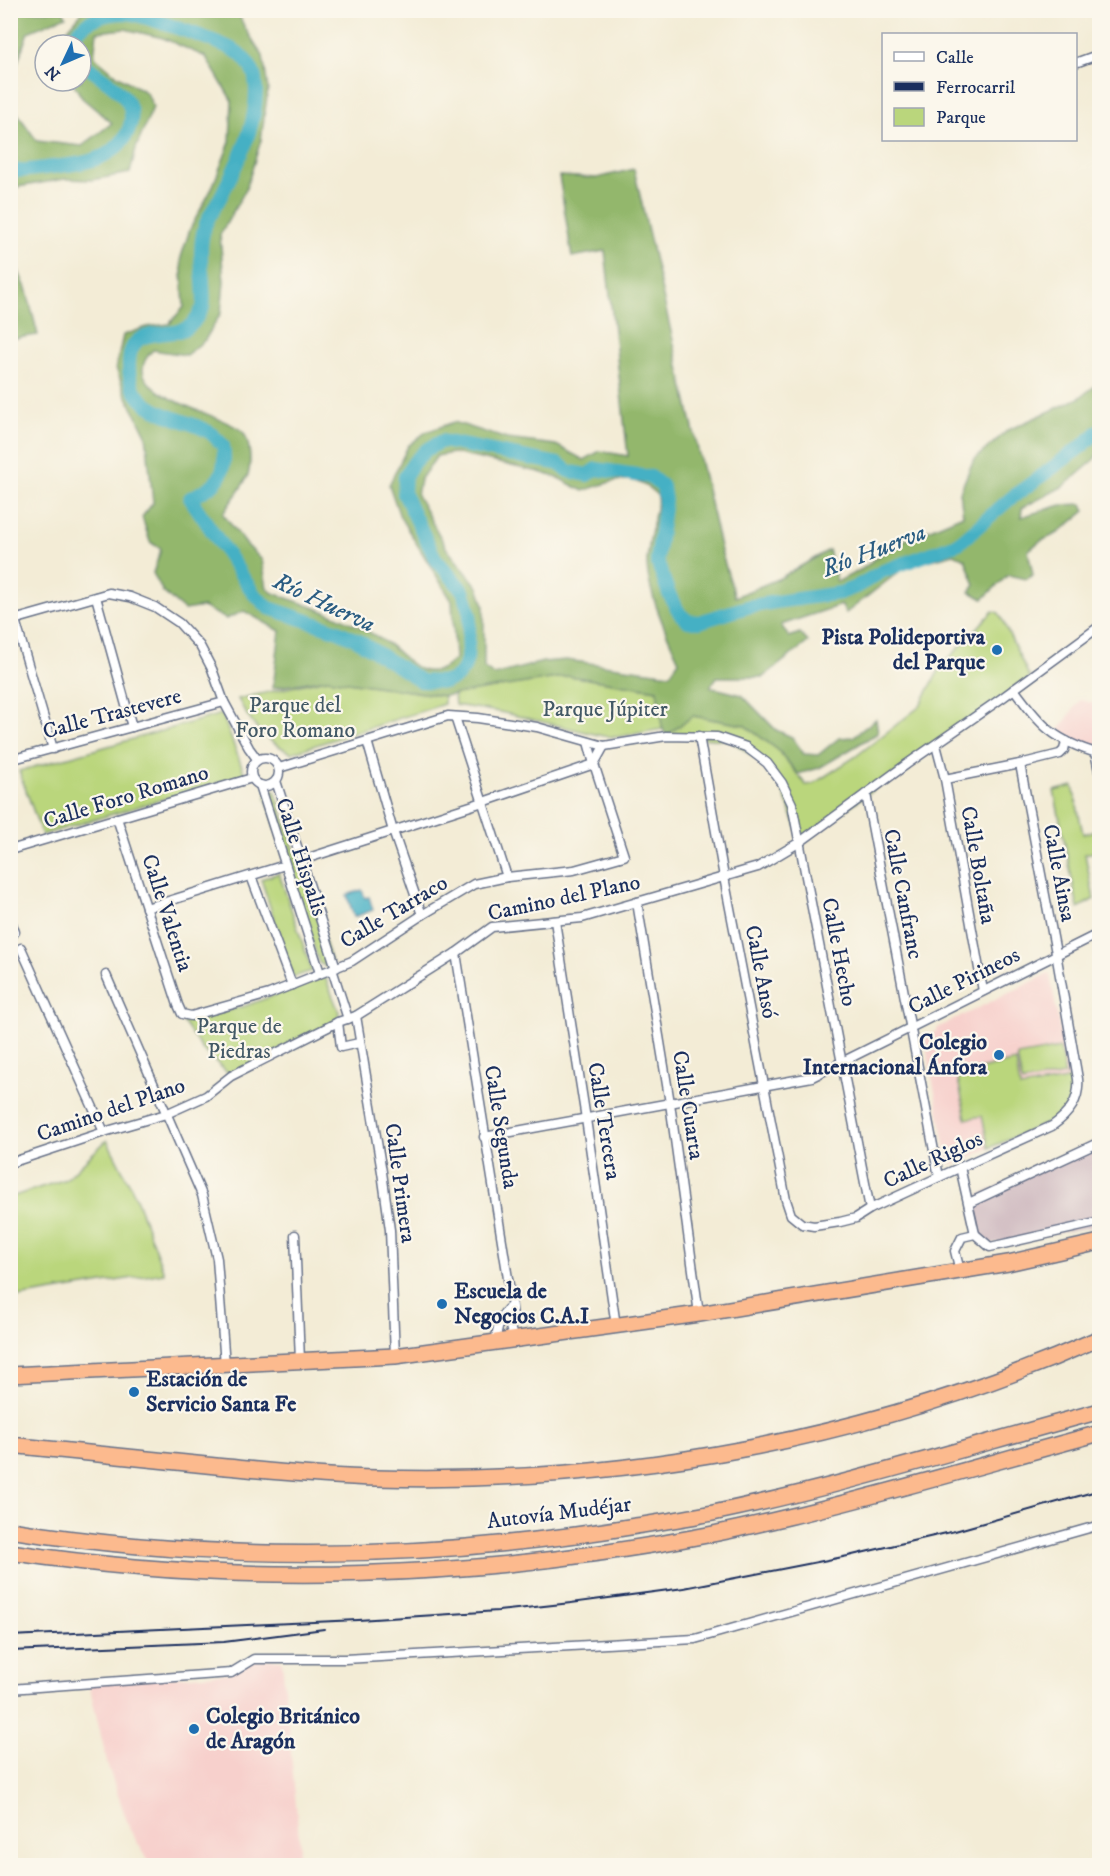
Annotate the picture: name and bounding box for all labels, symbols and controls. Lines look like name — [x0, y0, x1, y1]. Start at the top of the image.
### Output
north arrow — [33, 33, 93, 93]
legend — [882, 33, 1077, 141]
text: Calle — [936, 47, 974, 69]
text: N — [41, 61, 65, 84]
text: Ferrocarril — [936, 77, 1016, 99]
text: Parque — [936, 107, 986, 129]
water label: Río Huerva — [817, 517, 930, 585]
water label: Río Huerva — [267, 566, 380, 640]
place label: Pista Polideportiva del Parque — [821, 624, 986, 676]
marker: Pista Polideportiva del Parque — [990, 643, 1004, 657]
street label: Calle Trastevere — [40, 683, 184, 745]
park label: Parque del Foro Romano — [235, 692, 355, 744]
park label: Parque Júpiter — [542, 696, 669, 723]
street label: Calle Foro Romano — [40, 759, 212, 835]
street label: Calle Hispalis — [269, 795, 333, 919]
street label: Calle Boltaña — [954, 804, 1002, 927]
street label: Calle Ainsa — [1036, 822, 1082, 925]
street label: Calle Canfranc — [877, 827, 929, 961]
street label: Calle Valentia — [135, 851, 199, 976]
street label: Calle Tarraco — [335, 869, 453, 955]
street label: Camino del Plano — [485, 869, 643, 927]
street label: Calle Hecho — [815, 896, 863, 1008]
street label: Calle Ansó — [739, 923, 783, 1021]
street label: Calle Pirineos — [904, 941, 1024, 1021]
park label: Parque de Piedras — [196, 1013, 282, 1065]
place label: Colegio Internacional Ánfora — [803, 1029, 988, 1081]
marker: Colegio Internacional Ánfora — [992, 1048, 1006, 1062]
street label: Calle Cuarta — [666, 1049, 710, 1162]
street label: Calle Tercera — [581, 1060, 627, 1182]
street label: Calle Segunda — [478, 1063, 524, 1191]
street label: Camino del Plano — [33, 1072, 189, 1148]
street label: Calle Primera — [378, 1121, 422, 1245]
street label: Calle Riglos — [879, 1125, 987, 1195]
place label: Escuela de Negocios C.A.I — [454, 1278, 589, 1330]
marker: Escuela de Negocios C.A.I — [435, 1297, 449, 1311]
place label: Estación de Servicio Santa Fe — [146, 1366, 296, 1418]
marker: Estación de Servicio Santa Fe — [127, 1385, 141, 1399]
street label: Autovía Mudéjar — [485, 1491, 633, 1535]
place label: Colegio Británico de Aragón — [206, 1703, 360, 1755]
marker: Colegio Británico de Aragón — [187, 1722, 201, 1736]

